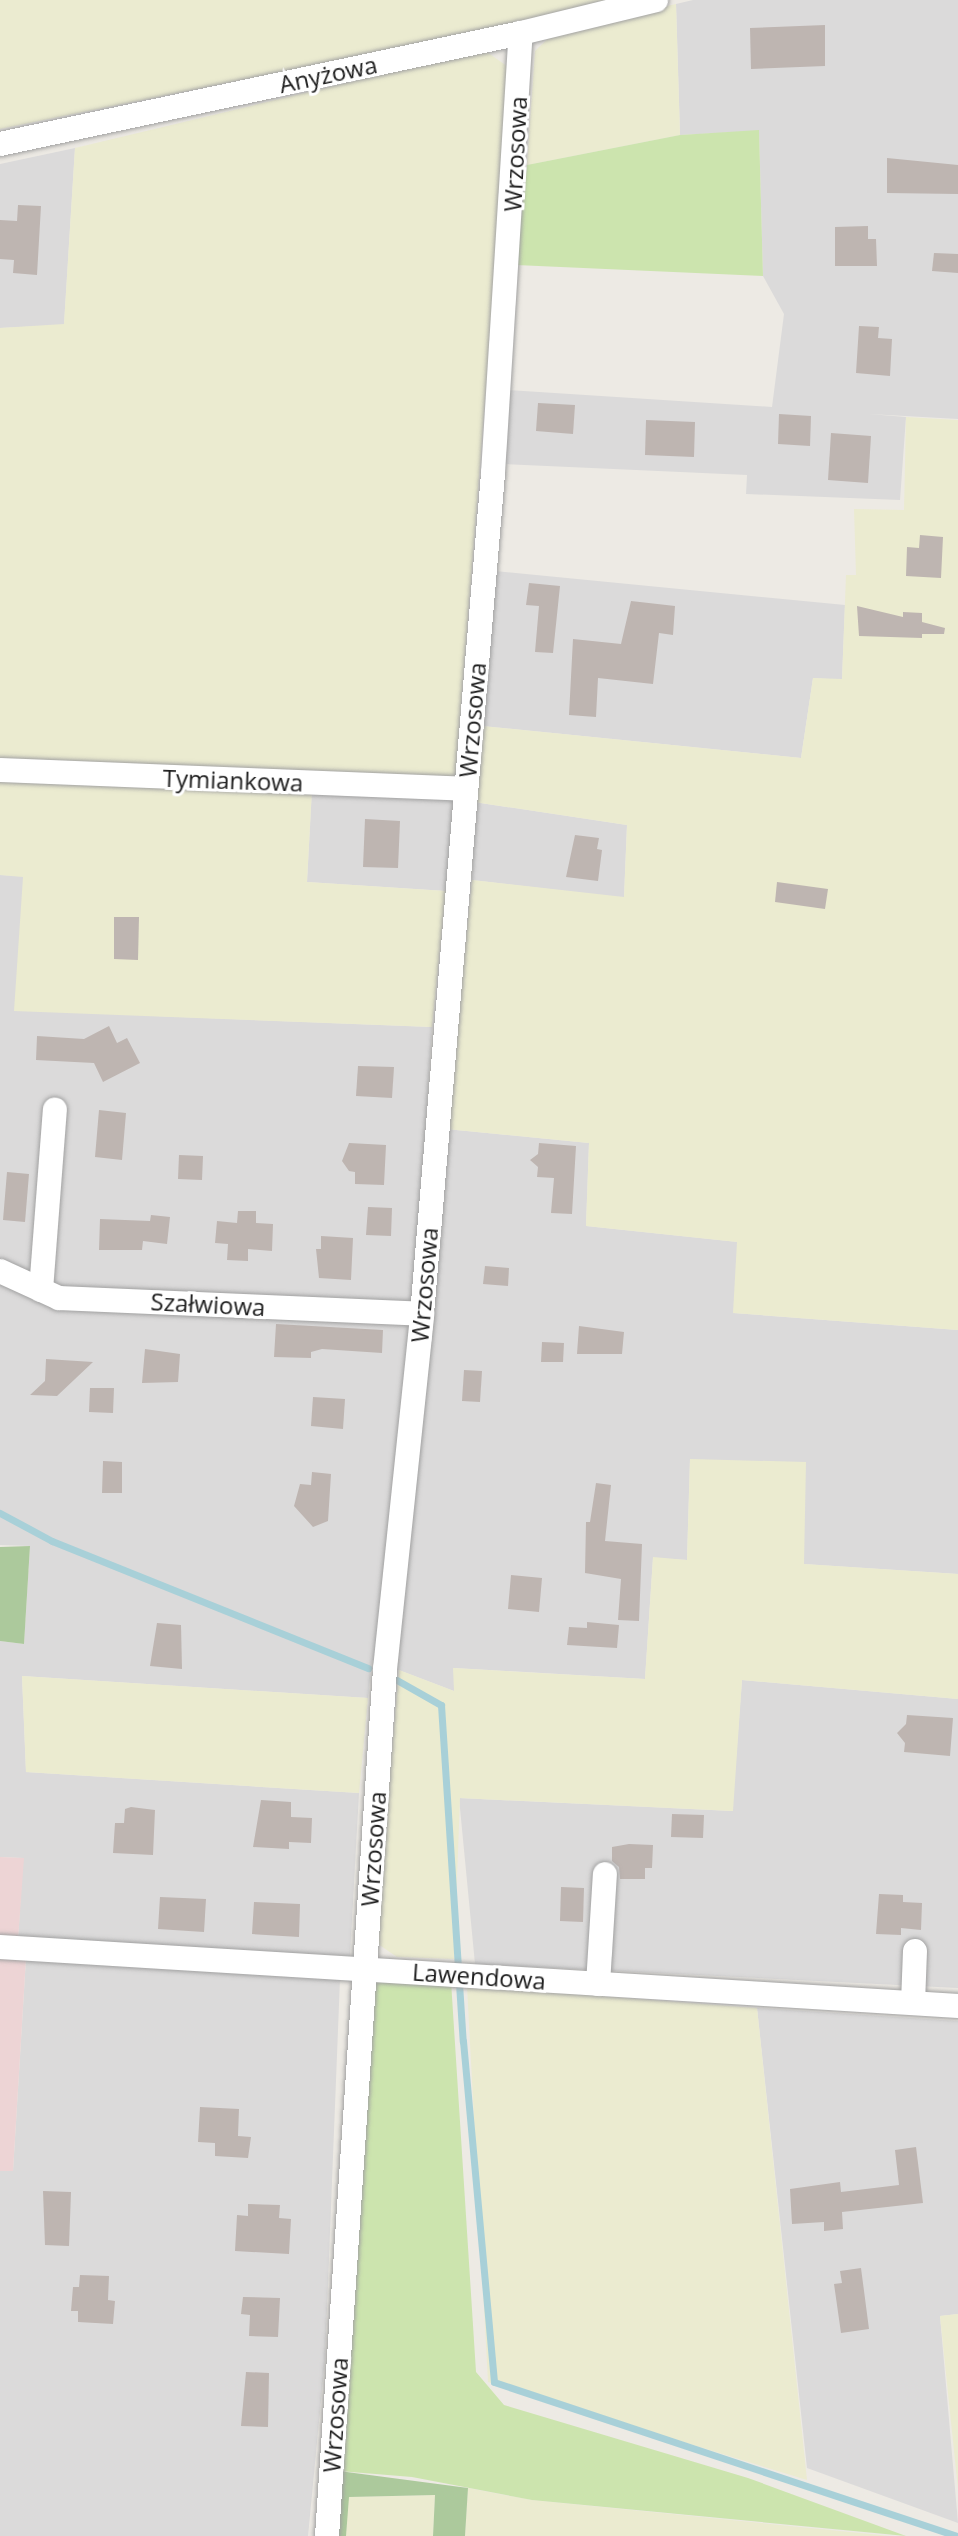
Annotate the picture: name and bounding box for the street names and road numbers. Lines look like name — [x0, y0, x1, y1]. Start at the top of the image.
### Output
street label: Anyżowa — [276, 50, 380, 98]
street label: Wrzosowa — [498, 96, 532, 212]
street label: Wrzosowa — [453, 661, 491, 779]
street label: Tymiankowa — [162, 763, 304, 797]
street label: Wrzosowa — [405, 1226, 443, 1344]
street label: Szałwiowa — [150, 1287, 266, 1321]
street label: Wrzosowa — [355, 1790, 391, 1908]
street label: Lawendowa — [411, 1957, 547, 1995]
street label: Wrzosowa — [317, 2356, 353, 2474]

